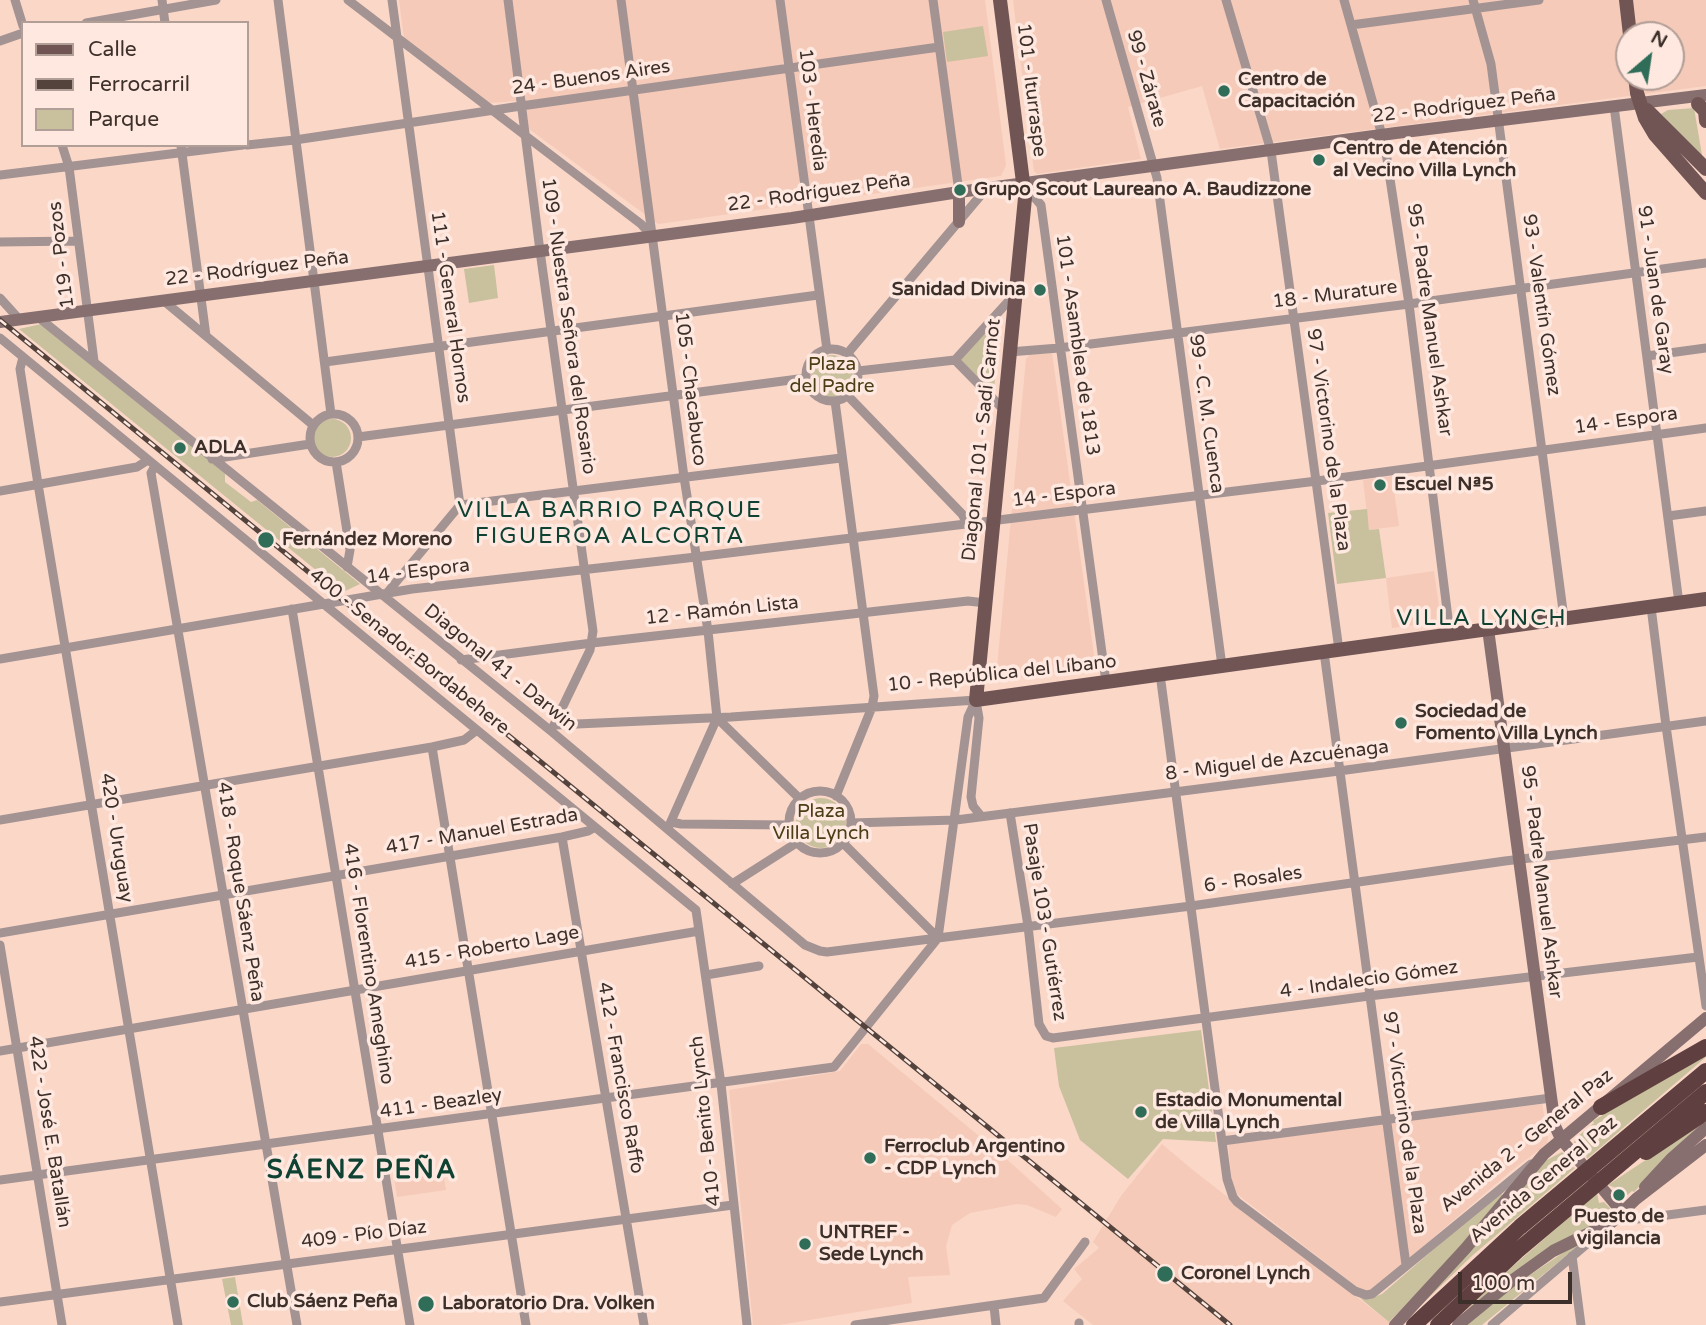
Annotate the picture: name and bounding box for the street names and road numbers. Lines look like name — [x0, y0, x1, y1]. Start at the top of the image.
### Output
street label: 101 - Iturraspe — [1011, 22, 1051, 158]
street label: 99 - Zárate — [1121, 28, 1171, 130]
street label: 103 - Heredia — [793, 47, 831, 173]
street label: 24 - Buenos Aires — [510, 56, 672, 100]
street label: 22 - Rodríguez Peña — [1371, 83, 1557, 129]
street label: 22 - Rodríguez Peña — [726, 169, 912, 217]
street label: 109 - Nuestra Señora del Rosario — [536, 176, 600, 476]
street label: 119 - Pozos — [44, 200, 80, 310]
street label: 95 - Padre Manuel Ashkar — [1401, 202, 1457, 438]
street label: 91 - Juan de Garay — [1632, 204, 1678, 376]
street label: 111 - General Hornos — [425, 210, 475, 404]
street label: 93 - Valentín Gómez — [1517, 213, 1565, 397]
street label: 101 - Asamblea de 1813 — [1050, 233, 1104, 457]
street label: 22 - Rodríguez Peña — [164, 246, 350, 292]
street label: 18 - Murature — [1271, 276, 1399, 314]
street label: 105 - Chacabuco — [669, 311, 711, 467]
street label: Diagonal 101 - Sadi Carnot — [958, 318, 1006, 562]
street label: 97 - Victorino de la Plaza — [1301, 327, 1355, 553]
street label: 99 - C. M. Cuenca — [1184, 333, 1228, 495]
street label: 14 - Espora — [1573, 402, 1679, 440]
street label: 14 - Espora — [1011, 477, 1117, 513]
street label: 14 - Espora — [365, 554, 471, 590]
street label: 400 - Senador Bordabehere — [304, 564, 514, 740]
street label: 12 - Ramón Lista — [644, 592, 800, 630]
street label: Diagonal 41 - Darwin — [419, 599, 581, 737]
street label: 10 - República del Líbano — [886, 651, 1118, 697]
street label: 8 - Miguel de Azcuénaga — [1164, 736, 1390, 786]
street label: 95 - Padre Manuel Ashkar — [1515, 764, 1567, 1000]
street label: 420 - Uruguay — [95, 772, 137, 904]
street label: 418 - Roque Sáenz Peña — [211, 780, 269, 1004]
street label: 417 - Manuel Estrada — [384, 804, 580, 860]
street label: Pasaje 103 - Gutiérrez — [1017, 822, 1071, 1022]
street label: 416 - Florentino Ameghino — [338, 842, 398, 1086]
street label: 6 - Rosales — [1202, 862, 1304, 898]
street label: 415 - Roberto Lage — [403, 921, 581, 975]
street label: 4 - Indalecio Gómez — [1279, 956, 1459, 1004]
street label: 412 - Francisco Raffo — [592, 980, 648, 1176]
street label: 97 - Victorino de la Plaza — [1377, 1010, 1431, 1236]
street label: 422 - José E. Batallán — [23, 1034, 75, 1230]
street label: 410 - Benito Lynch — [686, 1034, 726, 1208]
street label: Avenida 2 - General Paz — [1436, 1064, 1618, 1218]
street label: 411 - Beazley — [379, 1084, 503, 1124]
street label: Avenida General Paz — [1466, 1112, 1622, 1248]
street label: 409 - Pío Díaz — [300, 1216, 428, 1254]

